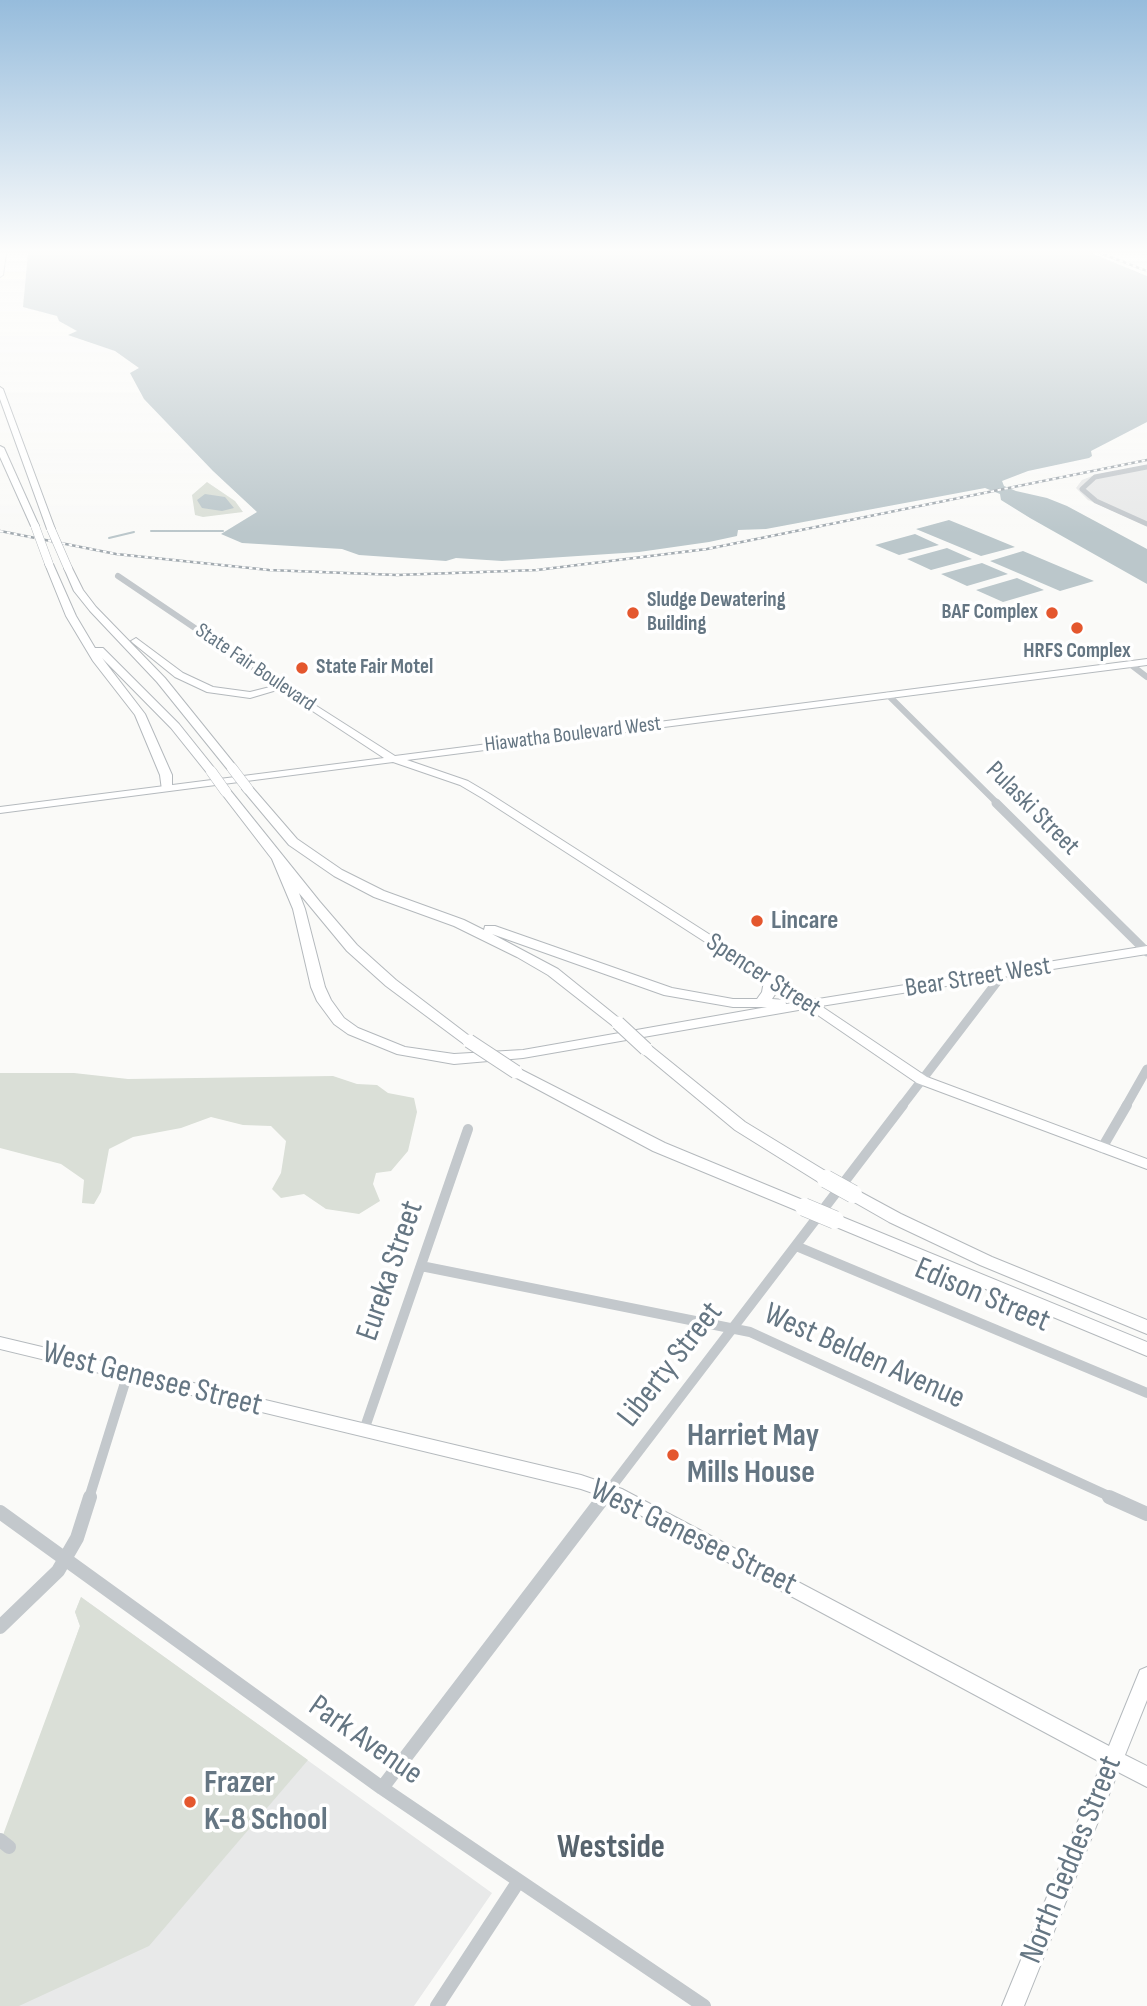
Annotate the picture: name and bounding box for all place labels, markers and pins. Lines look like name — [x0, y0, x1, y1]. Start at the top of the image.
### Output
place label: Sludge Dewatering Building — [647, 588, 786, 638]
place label: BAF Complex — [941, 600, 1038, 626]
marker: Sludge Dewatering Building — [625, 605, 641, 621]
marker: BAF Complex — [1044, 605, 1060, 621]
marker: HRFS Complex — [1069, 620, 1085, 636]
place label: HRFS Complex — [1023, 639, 1131, 665]
place label: State Fair Motel — [316, 655, 433, 681]
marker: State Fair Motel — [294, 660, 310, 676]
place label: Lincare — [771, 905, 838, 937]
marker: Lincare — [749, 913, 765, 929]
place label: Harriet May Mills House — [687, 1418, 819, 1493]
marker: Harriet May Mills House — [665, 1447, 681, 1463]
place label: Frazer K-8 School — [204, 1765, 327, 1840]
marker: Frazer K-8 School — [182, 1794, 198, 1810]

